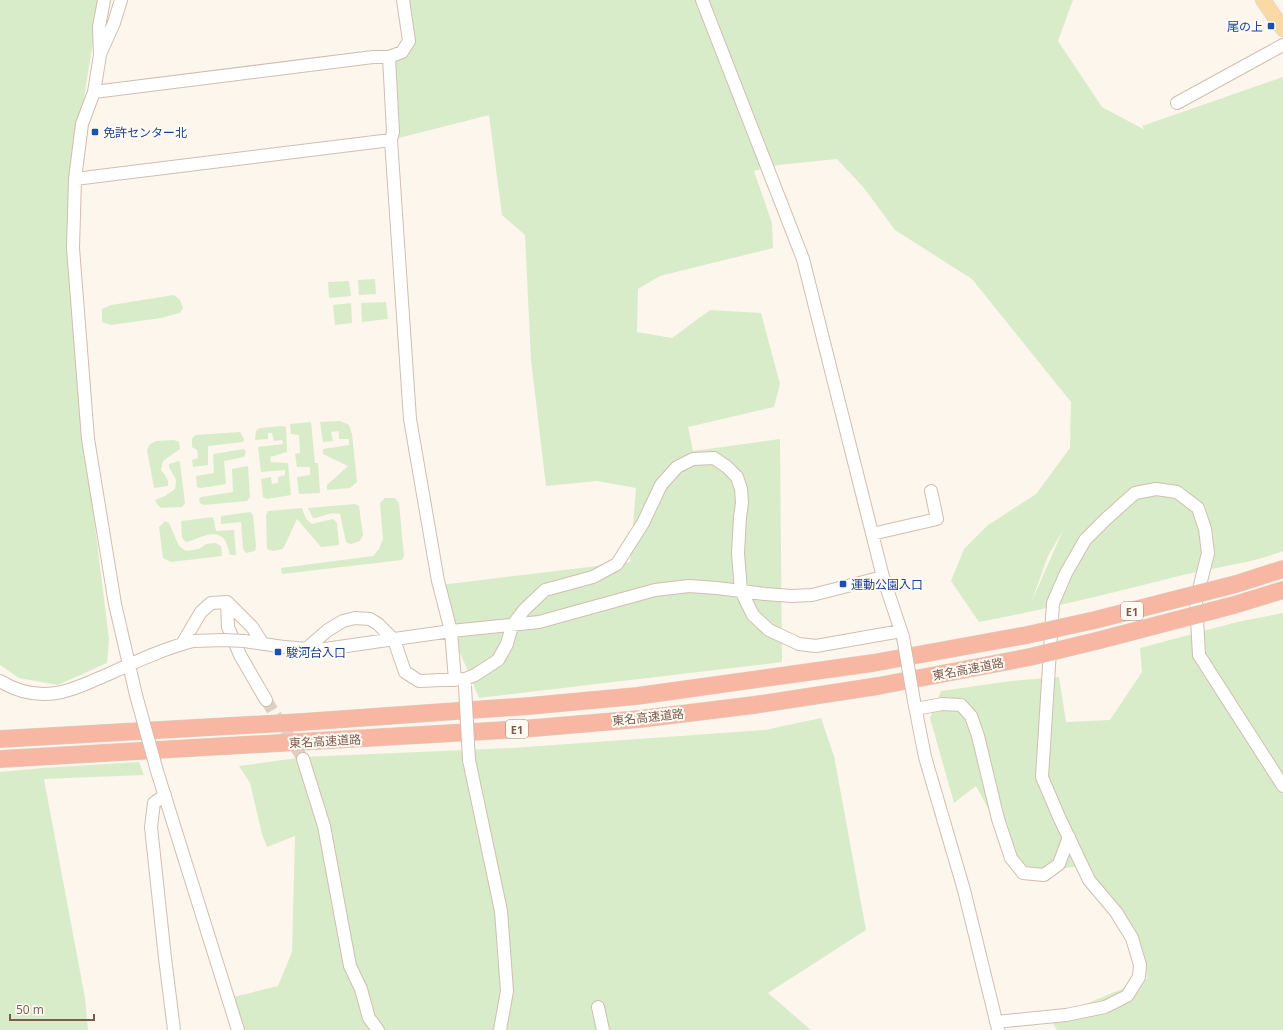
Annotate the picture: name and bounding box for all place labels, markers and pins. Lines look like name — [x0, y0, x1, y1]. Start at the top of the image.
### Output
place label: 尾の上 — [1227, 18, 1263, 35]
marker: 尾の上 — [1266, 21, 1276, 31]
place label: 免許センター北 — [103, 124, 187, 141]
marker: 免許センター北 — [90, 127, 100, 137]
place label: 運動公園入口 — [851, 576, 923, 593]
marker: 運動公園入口 — [838, 579, 848, 589]
place label: 駿河台入口 — [286, 644, 346, 661]
marker: 駿河台入口 — [273, 647, 283, 657]

